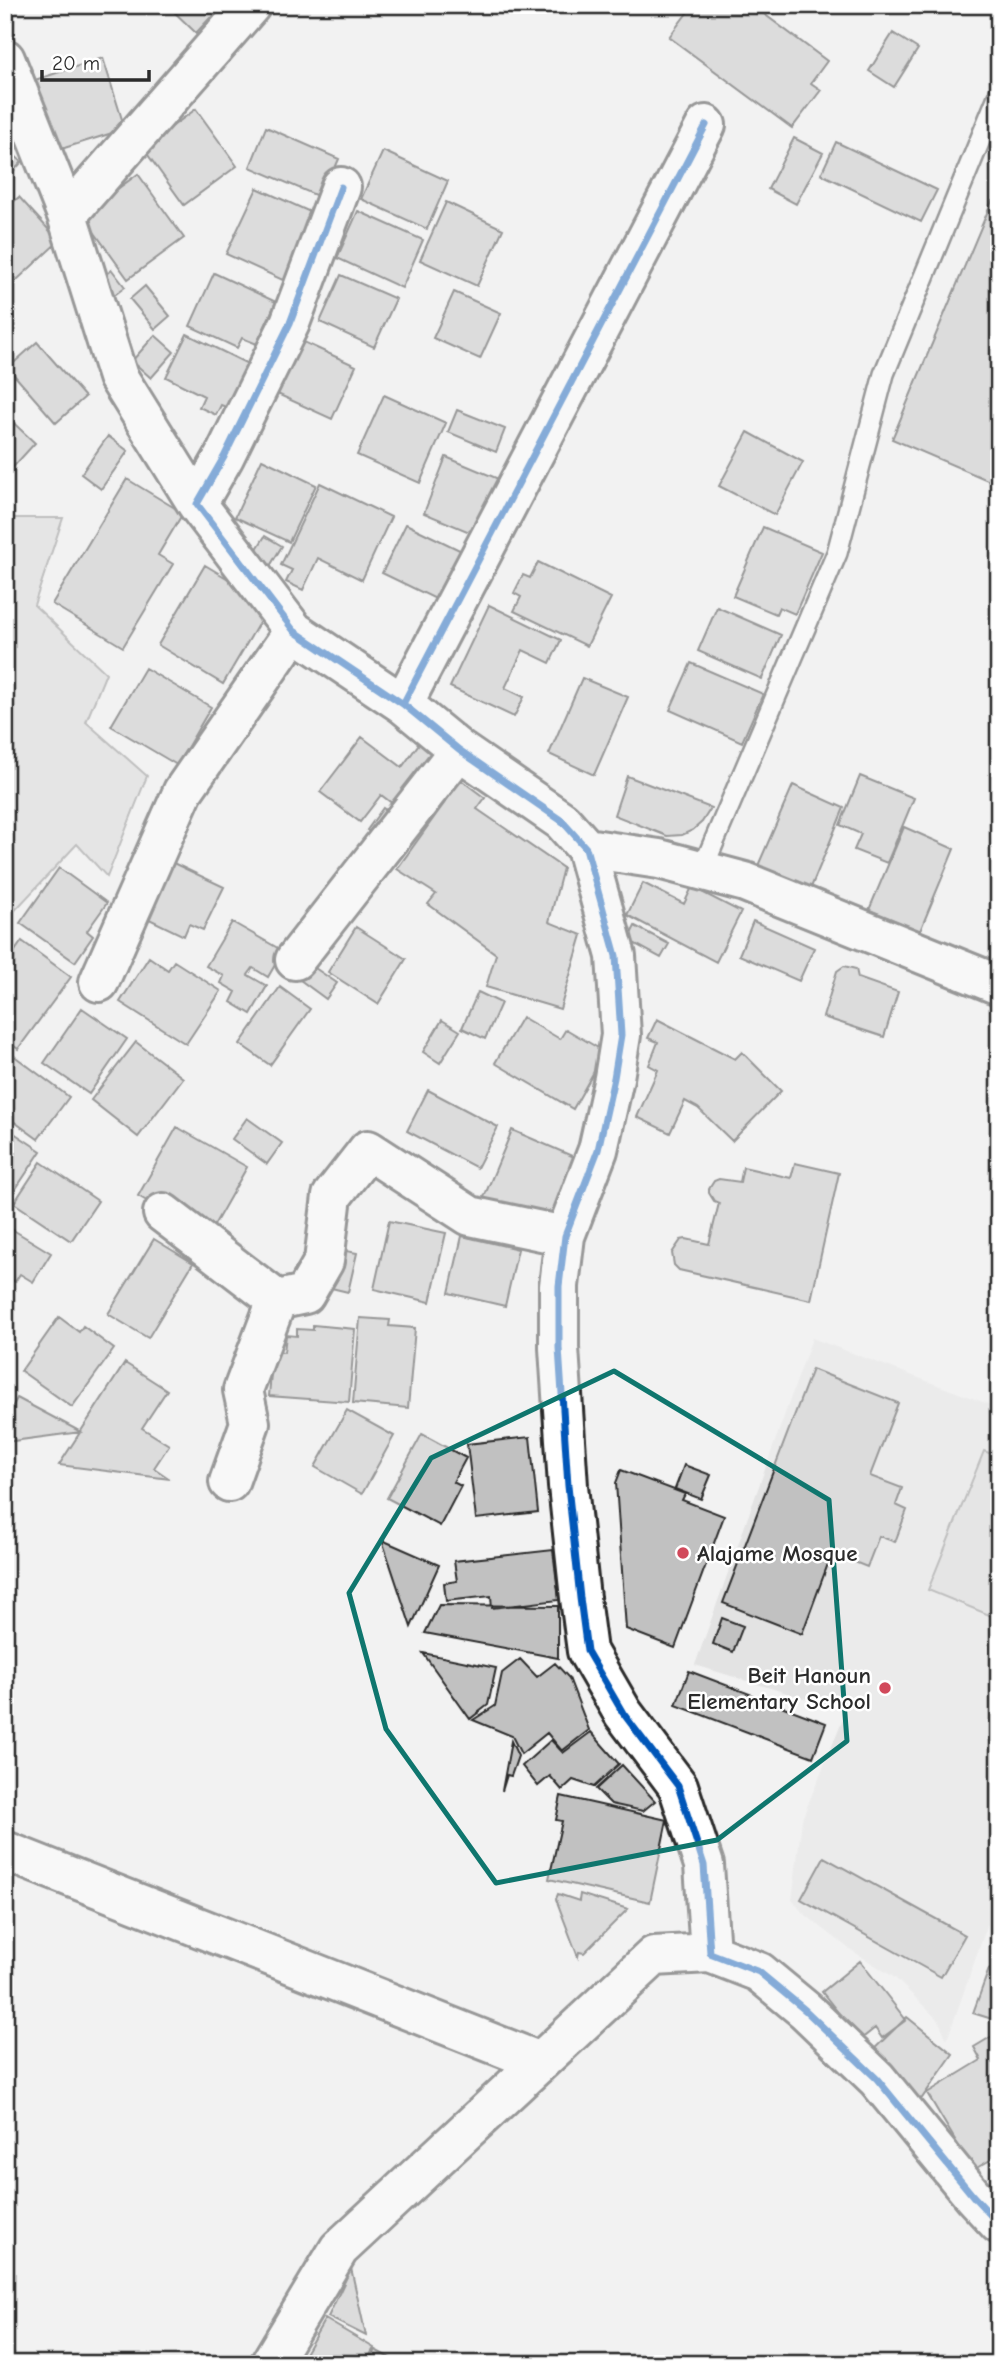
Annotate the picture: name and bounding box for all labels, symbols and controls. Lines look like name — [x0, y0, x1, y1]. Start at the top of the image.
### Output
scale bar — [42, 38, 149, 82]
text: 20 m — [52, 51, 100, 75]
place label: Alajame Mosque — [697, 1540, 857, 1567]
marker: Alajame Mosque — [675, 1545, 691, 1561]
place label: Beit Hanoun Elementary School — [687, 1662, 871, 1715]
marker: Beit Hanoun Elementary School — [877, 1680, 893, 1696]

